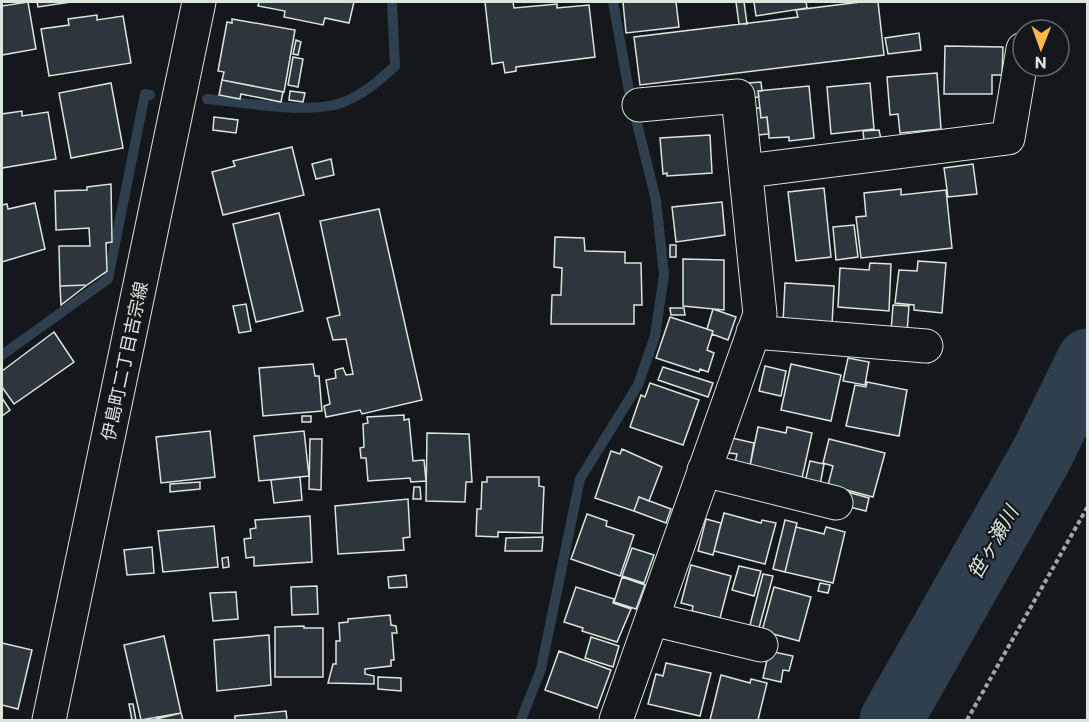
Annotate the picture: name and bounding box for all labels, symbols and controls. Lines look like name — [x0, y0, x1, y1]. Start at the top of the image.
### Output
north arrow — [1011, 18, 1071, 78]
text: N — [1035, 54, 1047, 73]
street label: 伊島町二丁目吉宗線 — [96, 279, 152, 443]
water label: 笹ヶ瀬川 — [962, 500, 1023, 583]

